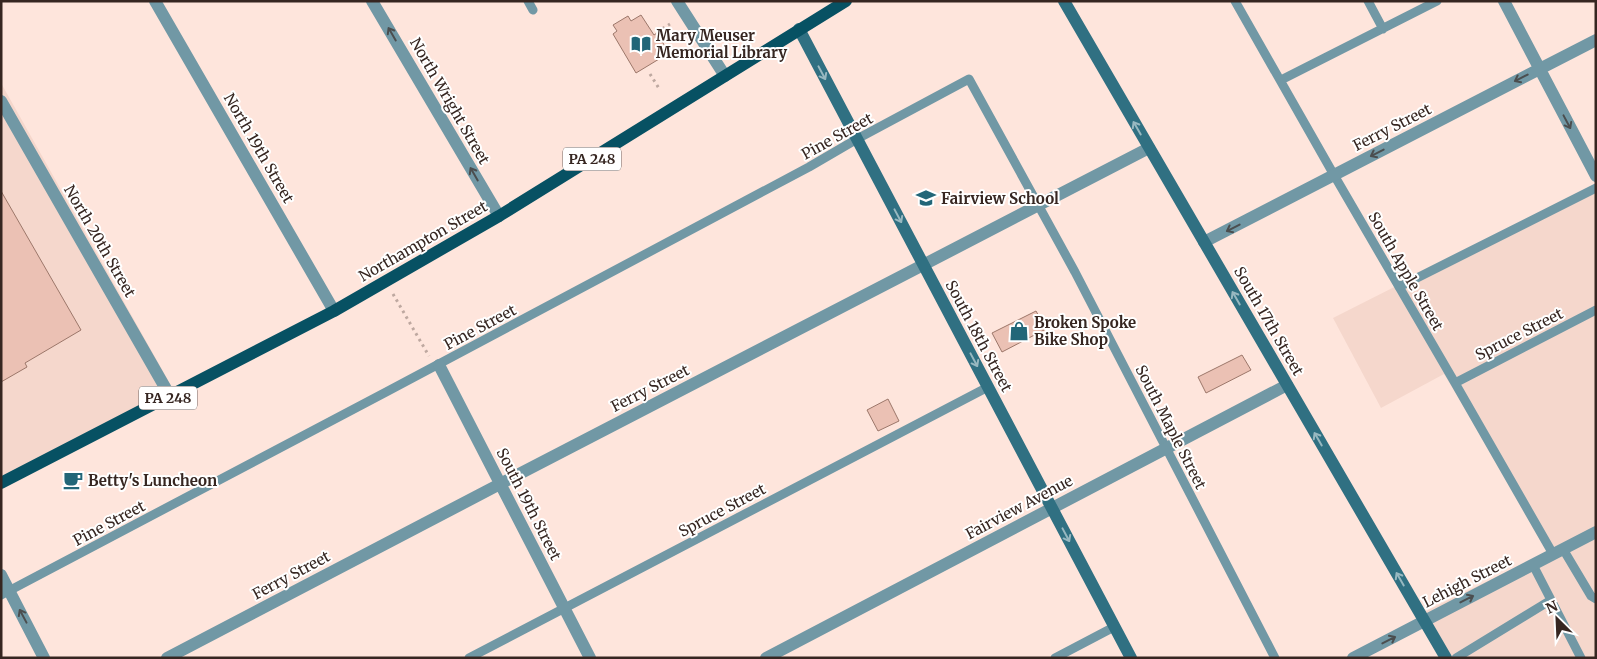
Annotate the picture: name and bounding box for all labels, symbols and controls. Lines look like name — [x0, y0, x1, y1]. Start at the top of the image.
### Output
place label: Mary Meuser Memorial Library — [656, 26, 787, 62]
one-way arrow — [386, 28, 396, 42]
library icon: Mary Meuser Memorial Library — [630, 33, 652, 55]
street label: North Wright Street — [406, 34, 494, 168]
one-way arrow — [817, 65, 827, 80]
one-way arrow — [1514, 74, 1529, 83]
street label: North 19th Street — [220, 90, 298, 206]
street label: Ferry Street — [1350, 99, 1434, 155]
street label: Pine Street — [798, 109, 876, 163]
one-way arrow — [1563, 114, 1572, 129]
one-way arrow — [1132, 121, 1142, 135]
road number: PA 248 — [563, 148, 621, 170]
one-way arrow — [1370, 149, 1385, 158]
one-way arrow — [469, 168, 479, 182]
street label: North 20th Street — [60, 181, 140, 301]
school or university icon: Fairview School — [915, 187, 937, 209]
place label: Fairview School — [941, 189, 1059, 208]
street label: Northampton Street — [355, 196, 491, 286]
street label: South Apple Street — [1364, 208, 1448, 334]
one-way arrow — [893, 209, 903, 224]
one-way arrow — [1225, 223, 1240, 233]
street label: South 17th Street — [1230, 263, 1308, 379]
street label: South 18th Street — [942, 277, 1016, 395]
one-way arrow — [1231, 292, 1241, 306]
street label: Pine Street — [441, 300, 519, 354]
street label: Spruce Street — [1472, 304, 1566, 364]
place label: Broken Spoke Bike Shop — [1034, 313, 1136, 349]
shop icon: Broken Spoke Bike Shop — [1008, 320, 1030, 342]
one-way arrow — [969, 352, 979, 367]
street label: Ferry Street — [608, 360, 692, 416]
street label: South Maple Street — [1131, 362, 1211, 492]
road number: PA 248 — [139, 386, 197, 409]
one-way arrow — [1313, 431, 1323, 446]
street label: South 19th Street — [492, 445, 566, 564]
cafe icon: Betty's Luncheon — [62, 469, 84, 491]
place label: Betty's Luncheon — [88, 471, 217, 490]
street label: Fairview Avenue — [962, 471, 1076, 543]
street label: Spruce Street — [675, 479, 769, 541]
street label: Pine Street — [70, 496, 148, 550]
one-way arrow — [1061, 527, 1071, 542]
street label: Ferry Street — [249, 546, 333, 603]
street label: Lehigh Street — [1419, 550, 1515, 611]
one-way arrow — [1394, 573, 1404, 587]
one-way arrow — [1460, 594, 1475, 604]
north arrow — [1532, 594, 1582, 644]
text: N — [1543, 597, 1560, 618]
one-way arrow — [18, 609, 27, 624]
one-way arrow — [1381, 635, 1396, 644]

